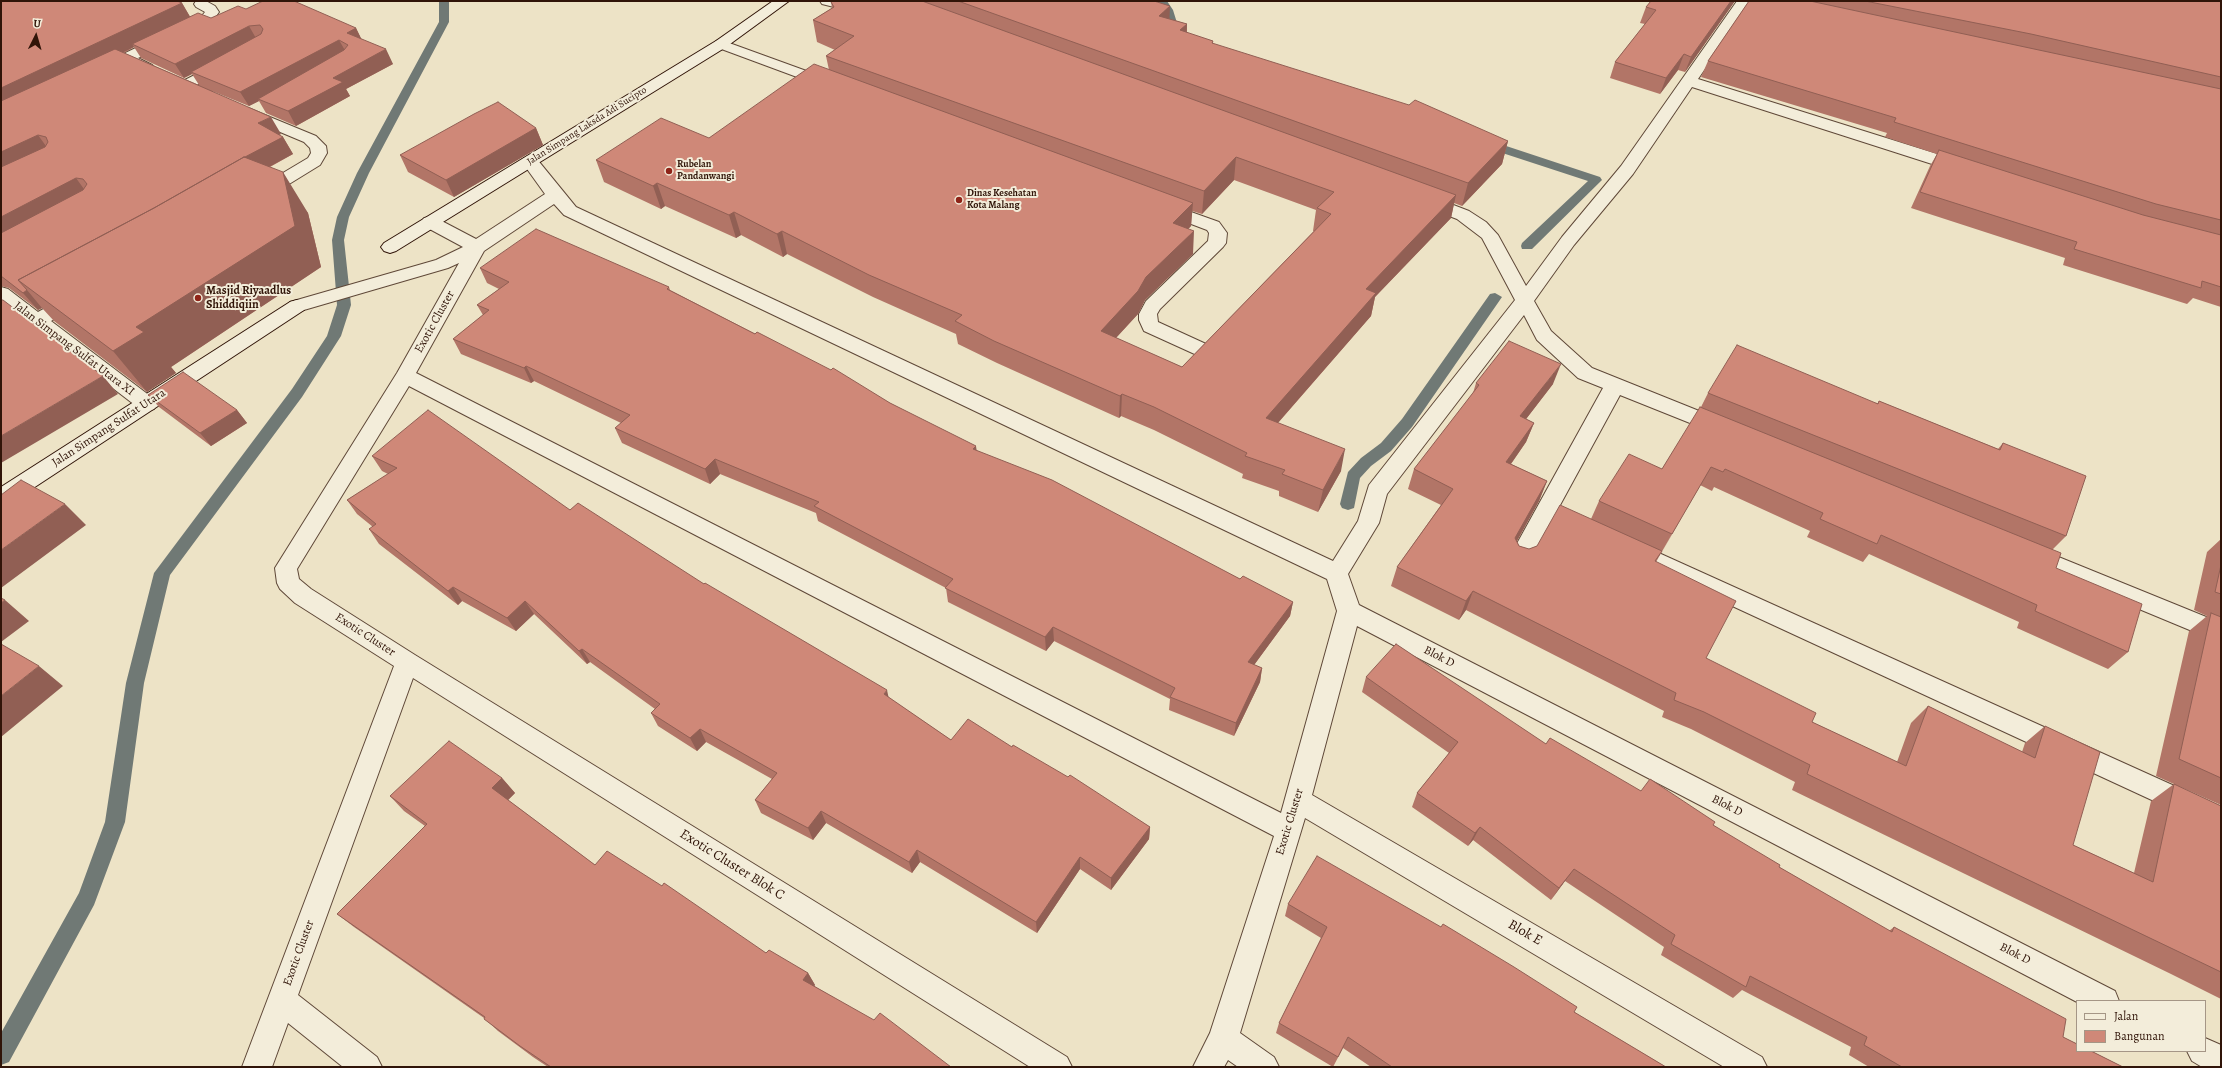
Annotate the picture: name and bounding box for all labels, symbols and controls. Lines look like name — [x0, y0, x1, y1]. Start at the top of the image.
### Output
north arrow — [16, 16, 56, 56]
text: U — [33, 16, 41, 31]
street label: Jalan Simpang Laksda Adi Sucipto — [525, 84, 649, 168]
place label: Rubelan Pandanwangi — [677, 159, 734, 182]
marker: Rubelan Pandanwangi — [664, 166, 674, 176]
place label: Dinas Kesehatan Kota Malang — [967, 188, 1037, 212]
marker: Dinas Kesehatan Kota Malang — [954, 195, 964, 205]
place label: Masjid Riyaadlus Shiddiqiin — [206, 284, 291, 312]
street label: Exotic Cluster — [412, 288, 458, 356]
marker: Masjid Riyaadlus Shiddiqiin — [193, 293, 203, 303]
street label: Jalan Simpang Sulfat Utara XI — [11, 299, 137, 399]
street label: Jalan Simpang Sulfat Utara — [50, 386, 168, 470]
street label: Exotic Cluster — [332, 610, 398, 660]
street label: Blok D — [1421, 643, 1457, 671]
street label: Exotic Cluster — [1273, 787, 1307, 857]
street label: Blok D — [1709, 792, 1745, 820]
street label: Exotic Cluster Blok C — [676, 826, 788, 904]
street label: Blok E — [1505, 917, 1545, 949]
street label: Exotic Cluster — [280, 918, 318, 988]
street label: Blok D — [1997, 940, 2033, 968]
legend — [2076, 1000, 2206, 1052]
text: Jalan — [2114, 1008, 2138, 1024]
text: Bangunan — [2114, 1028, 2165, 1044]

